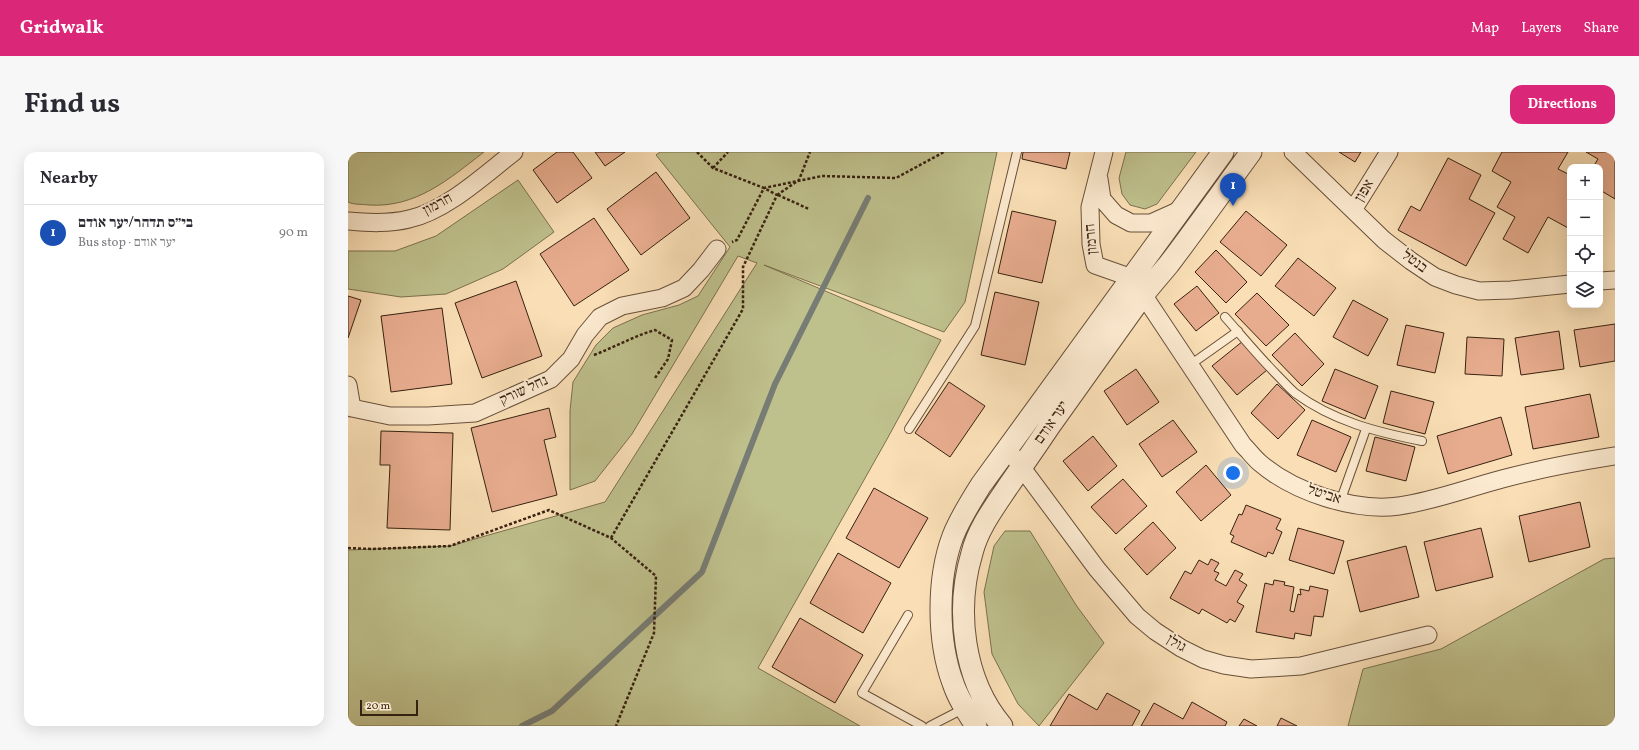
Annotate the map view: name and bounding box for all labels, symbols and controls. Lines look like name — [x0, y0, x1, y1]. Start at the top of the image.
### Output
text: Gridwalk — [20, 15, 104, 41]
text: Map — [1471, 19, 1499, 38]
text: Layers — [1521, 19, 1561, 38]
text: Share — [1583, 19, 1619, 38]
text: Find us — [24, 85, 120, 124]
button: Directions — [1510, 85, 1615, 124]
map controls — [1567, 164, 1603, 308]
button: + — [1567, 164, 1603, 200]
text: Nearby — [40, 167, 98, 190]
pin: 1 — [1220, 173, 1246, 206]
street label: אפון — [1350, 176, 1380, 206]
street label: חרמון — [419, 188, 457, 222]
button: − — [1567, 200, 1603, 236]
text: בי״ס תדהר/יער אודם — [78, 213, 193, 234]
street label: חרמון — [1080, 223, 1104, 255]
text: 1 — [50, 224, 56, 242]
text: 90 m — [279, 224, 308, 242]
text: Bus stop · יער אודם — [78, 234, 176, 252]
button: locate — [1567, 236, 1603, 272]
street label: בנטל — [1397, 245, 1431, 279]
button: layers — [1567, 272, 1603, 308]
street label: נחל שורק — [496, 371, 552, 411]
street label: יער אודם — [1030, 397, 1074, 449]
your location — [1223, 463, 1243, 483]
street label: אביטל — [1304, 480, 1344, 510]
street label: גולן — [1162, 630, 1190, 658]
scale bar — [360, 698, 418, 717]
text: 20 m — [366, 699, 390, 714]

